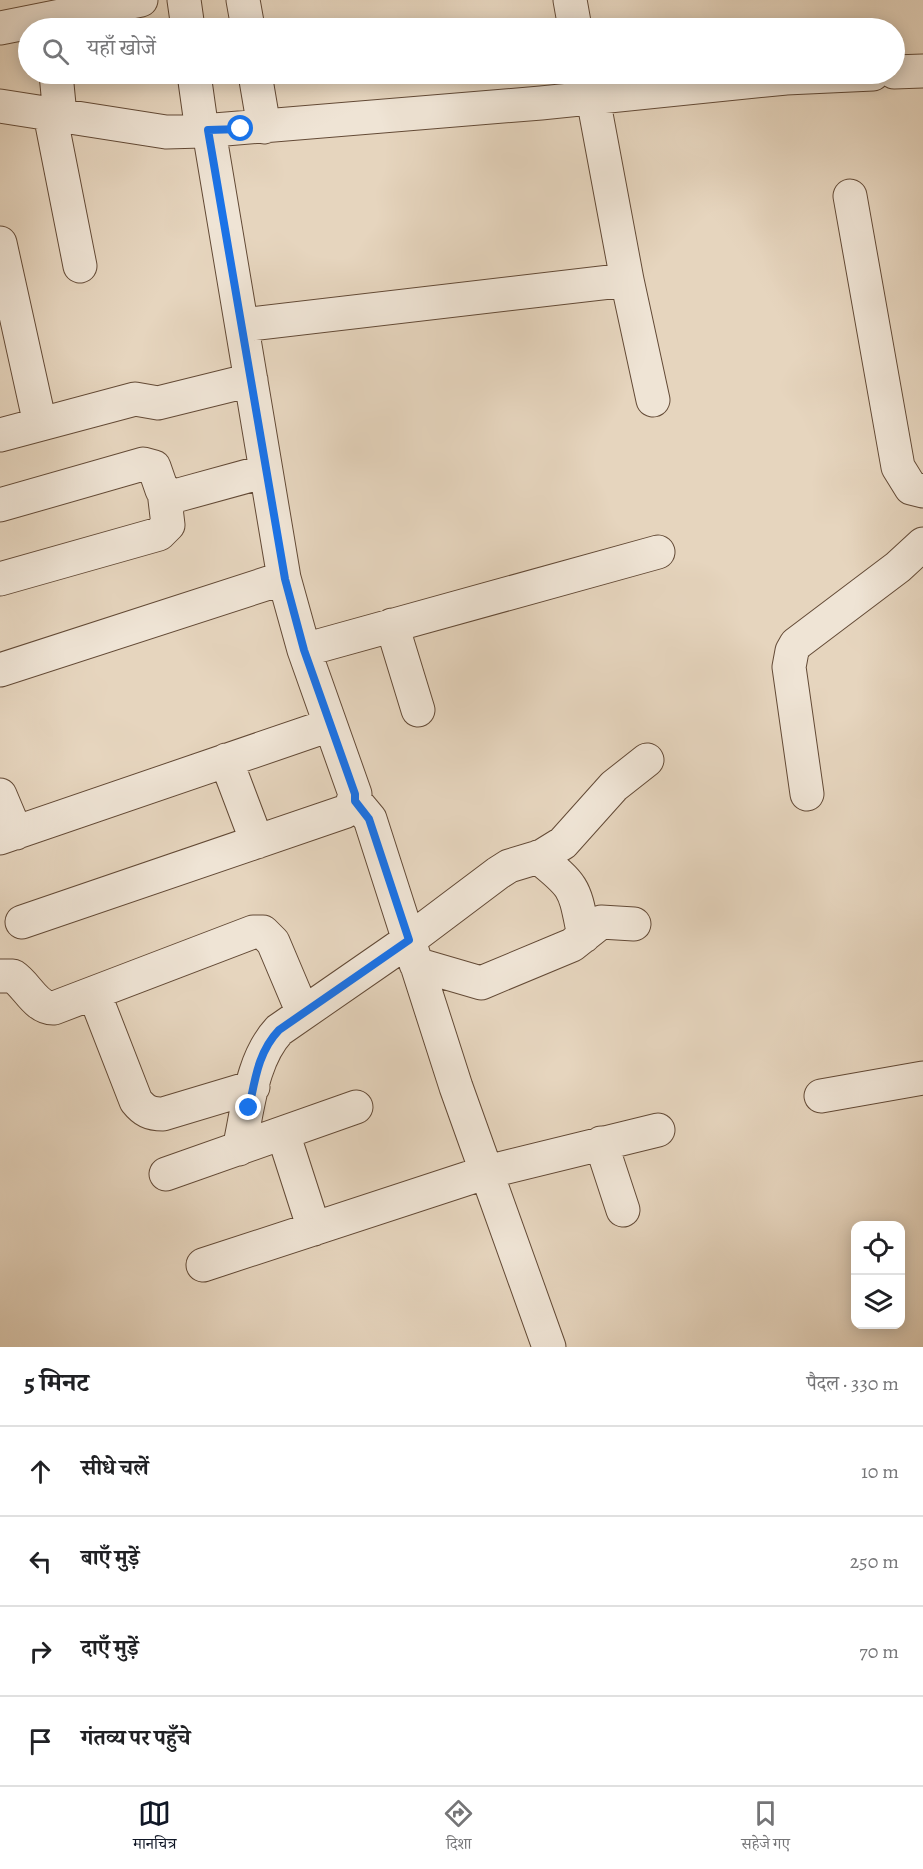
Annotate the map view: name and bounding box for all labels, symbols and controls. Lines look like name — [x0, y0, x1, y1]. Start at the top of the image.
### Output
search box — [18, 18, 905, 84]
text: यहाँ खोजें — [87, 33, 156, 63]
icon: search — [39, 35, 72, 68]
route start — [227, 115, 253, 141]
route end — [235, 1094, 261, 1120]
map controls — [851, 1221, 905, 1329]
button: locate — [851, 1221, 905, 1275]
button: layers — [851, 1275, 905, 1329]
text: 5 मिनट — [24, 1365, 89, 1400]
text: पैदल · 330 m — [807, 1370, 899, 1397]
text: सीधे चलें — [81, 1453, 149, 1483]
icon: ahead — [24, 1455, 57, 1488]
text: 10 m — [861, 1458, 899, 1485]
text: बाएँ मुड़ें — [81, 1543, 139, 1573]
icon: left — [24, 1545, 57, 1578]
text: 250 m — [850, 1548, 899, 1575]
text: दाएँ मुड़ें — [81, 1633, 139, 1663]
icon: right — [24, 1635, 57, 1668]
text: 70 m — [859, 1638, 899, 1665]
text: गंतव्य पर पहुँचे — [81, 1723, 190, 1753]
icon: arrive — [24, 1725, 57, 1758]
tab: मानचित्र — [133, 1797, 176, 1859]
tab: दिशा — [442, 1797, 475, 1859]
tab: सहेजे गए — [741, 1797, 790, 1859]

